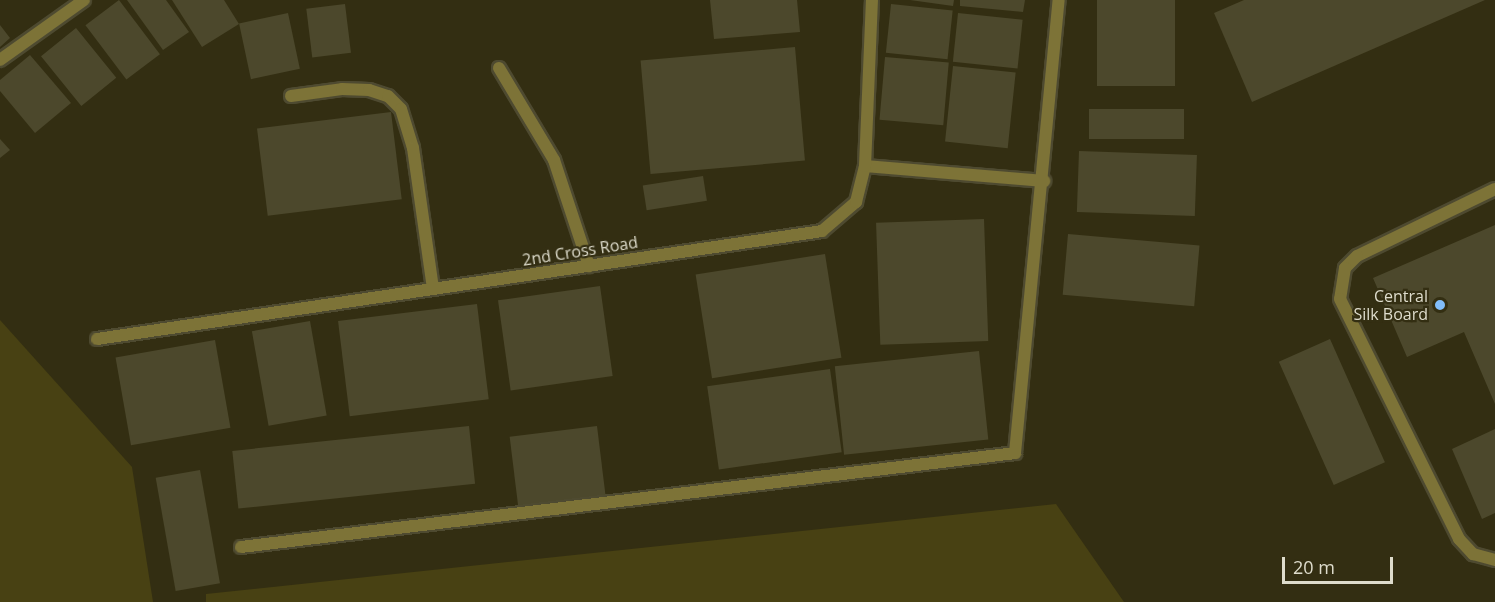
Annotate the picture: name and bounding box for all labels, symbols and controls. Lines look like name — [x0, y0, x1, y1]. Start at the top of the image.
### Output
street label: 2nd Cross Road — [521, 232, 639, 270]
place label: Central Silk Board — [1353, 286, 1428, 324]
marker: Central Silk Board — [1433, 298, 1447, 312]
scale bar — [1285, 545, 1396, 583]
text: 20 m — [1293, 555, 1335, 579]

